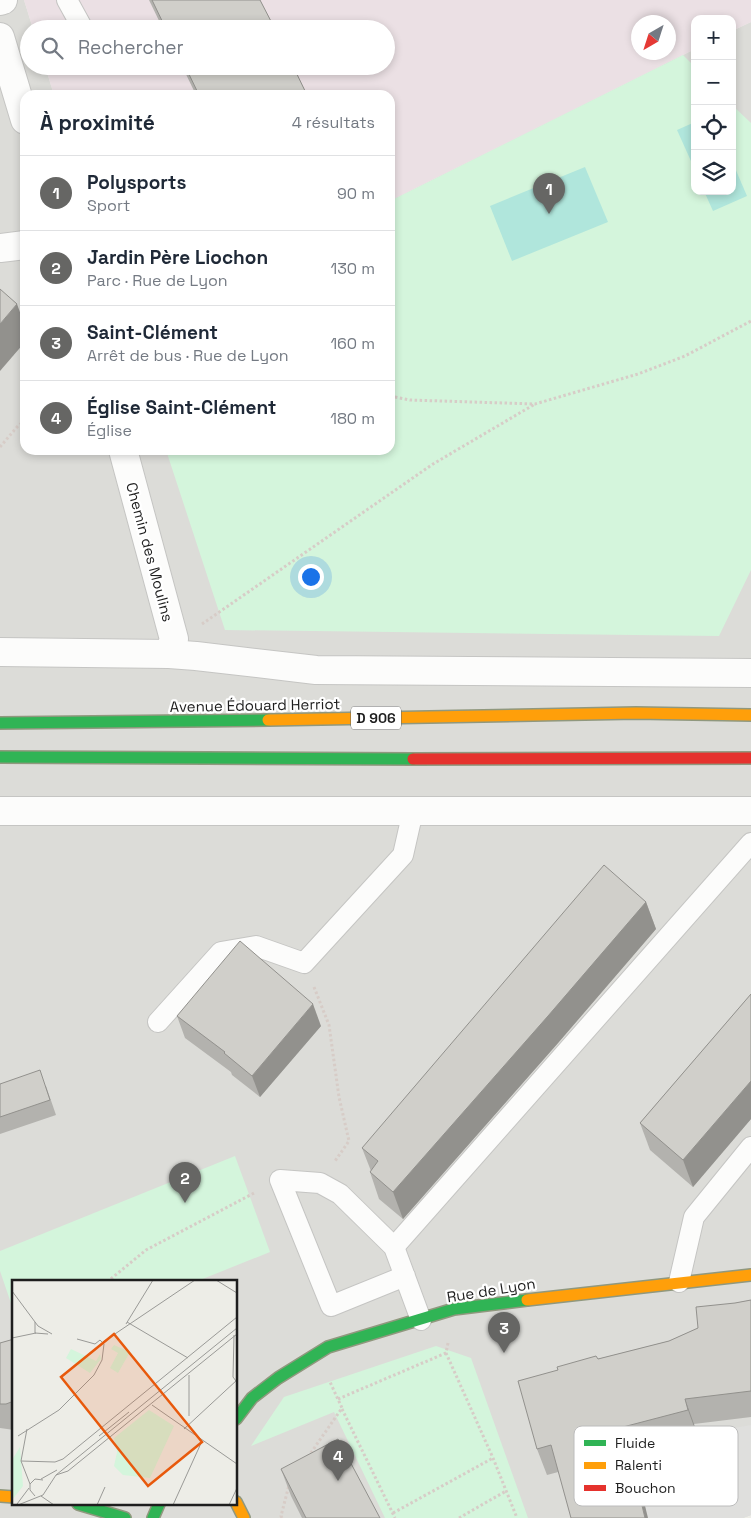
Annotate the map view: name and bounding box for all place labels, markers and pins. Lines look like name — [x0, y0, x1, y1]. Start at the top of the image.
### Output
pin: 1 — [533, 173, 565, 214]
pin: 2 — [169, 1162, 201, 1203]
pin: 3 — [488, 1312, 520, 1353]
pin: 4 — [322, 1440, 354, 1481]

